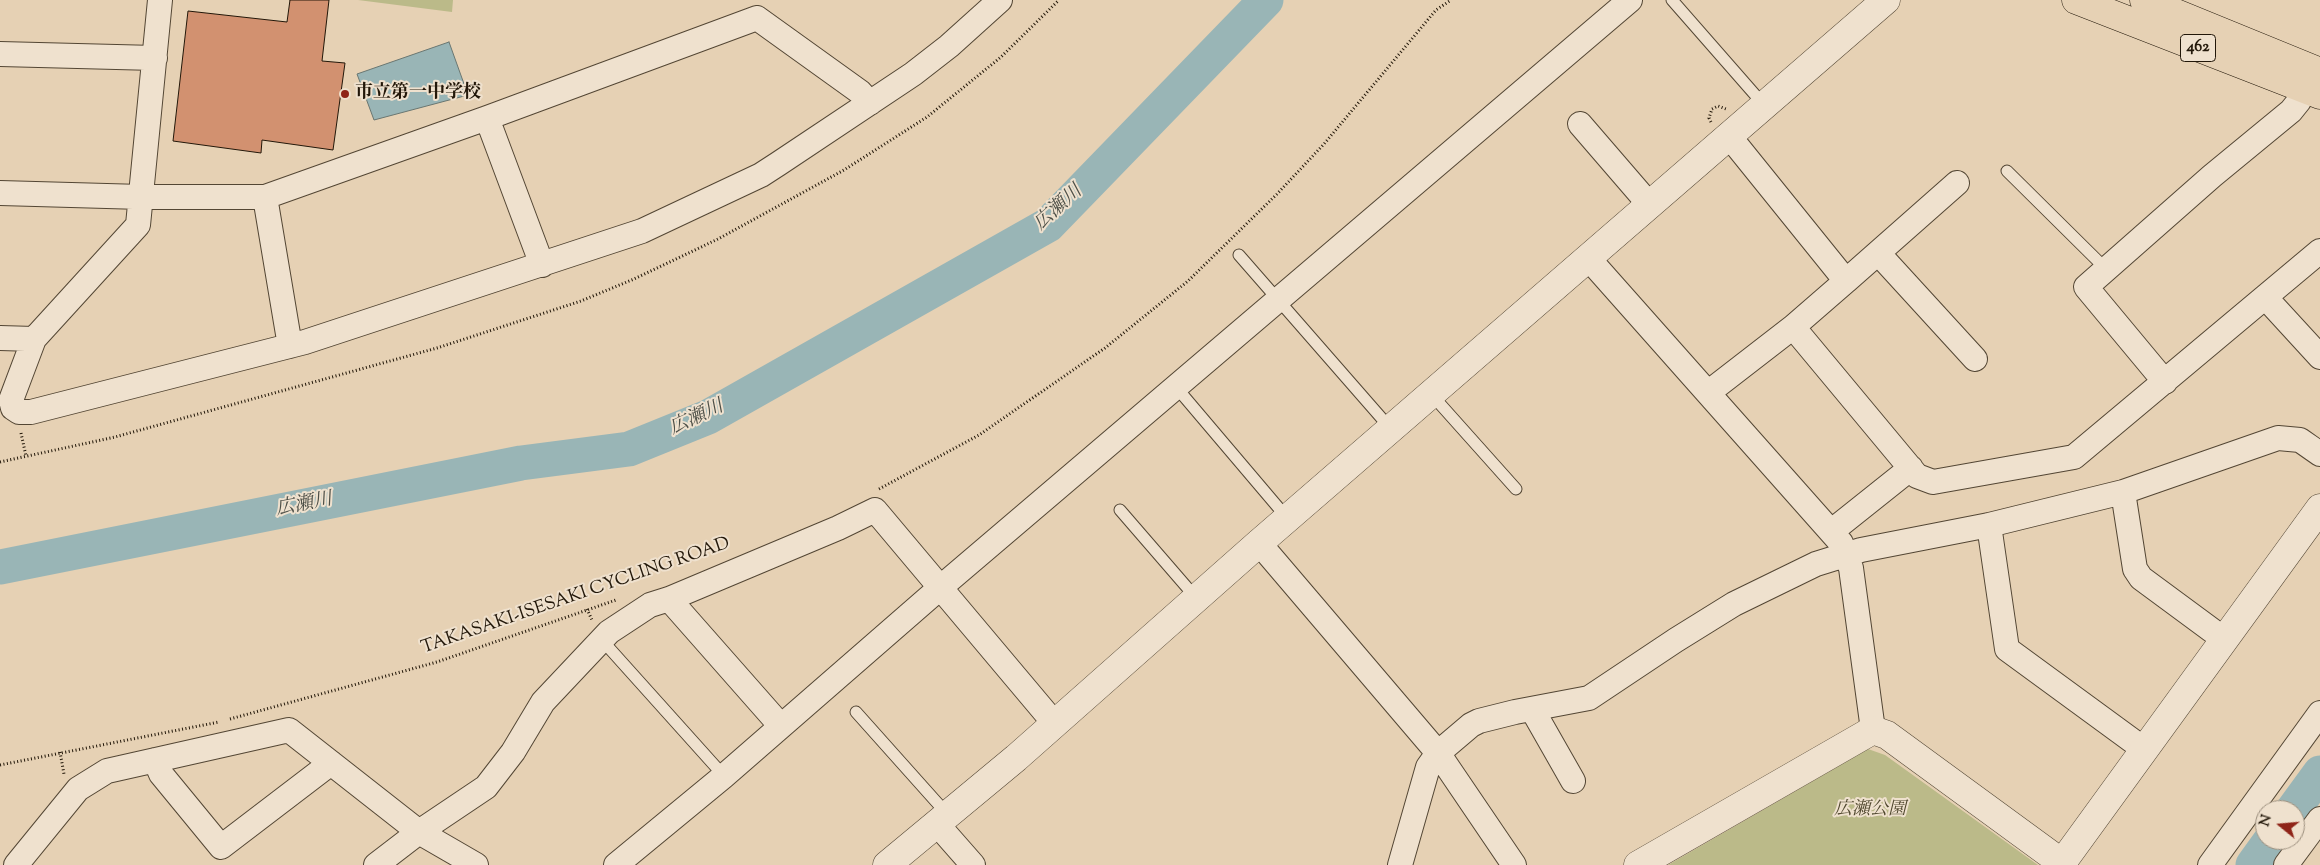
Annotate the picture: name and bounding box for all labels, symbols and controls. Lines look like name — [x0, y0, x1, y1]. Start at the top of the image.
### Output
road number: 462 — [2180, 34, 2216, 62]
place label: 市立第一中学校 — [355, 83, 481, 105]
marker: 市立第一中学校 — [339, 88, 351, 100]
water label: 広瀬川 — [1030, 181, 1088, 237]
water label: 広瀬川 — [666, 397, 728, 441]
water label: 広瀬川 — [274, 489, 334, 523]
street label: TAKASAKI-ISESAKI CYCLING ROAD — [419, 534, 733, 660]
park label: 広瀬公園 — [1834, 800, 1906, 822]
north arrow — [2255, 800, 2305, 850]
text: N — [2255, 813, 2278, 829]

